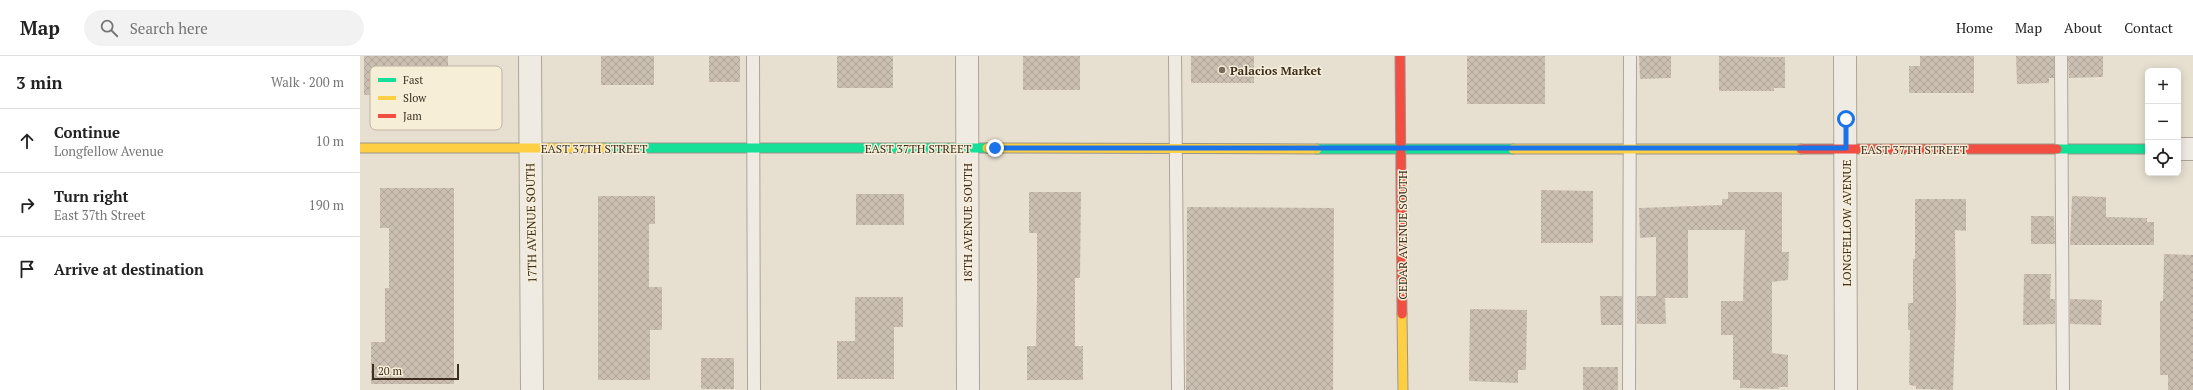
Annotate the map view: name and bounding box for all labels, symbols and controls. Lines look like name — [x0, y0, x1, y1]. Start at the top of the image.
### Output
search box — [84, 10, 364, 46]
text: Map — [20, 15, 60, 40]
icon: search — [98, 17, 120, 39]
text: Search here — [130, 18, 208, 38]
text: Home — [1956, 18, 1993, 37]
text: Map — [2015, 18, 2042, 37]
text: About — [2064, 18, 2102, 37]
text: Contact — [2124, 18, 2173, 37]
place label: Palacios Market — [1230, 63, 1322, 78]
marker: Palacios Market — [1217, 65, 1227, 75]
legend — [370, 66, 502, 130]
map controls — [2145, 68, 2181, 176]
button: + — [2145, 68, 2181, 104]
text: 3 min — [16, 71, 63, 94]
text: Walk · 200 m — [271, 73, 344, 91]
text: Fast — [403, 73, 423, 87]
text: Slow — [403, 91, 427, 105]
button: − — [2145, 104, 2181, 140]
text: Jam — [403, 109, 422, 123]
route start — [1837, 110, 1855, 128]
text: Continue — [54, 122, 120, 142]
icon: ahead — [16, 130, 38, 152]
text: 10 m — [316, 132, 344, 150]
route end — [986, 139, 1004, 157]
button: locate — [2145, 140, 2181, 176]
street label: EAST 37TH STREET — [541, 141, 648, 156]
street label: EAST 37TH STREET — [865, 141, 972, 156]
text: Longfellow Avenue — [54, 142, 163, 160]
street label: EAST 37TH STREET — [1861, 142, 1968, 157]
street label: LONGFELLOW AVENUE — [1839, 159, 1854, 287]
street label: 17TH AVENUE SOUTH — [522, 163, 540, 283]
street label: 18TH AVENUE SOUTH — [960, 163, 975, 283]
street label: CEDAR AVENUE SOUTH — [1395, 170, 1410, 300]
text: Turn right — [54, 186, 129, 206]
icon: right — [16, 194, 38, 216]
text: 190 m — [309, 196, 344, 214]
text: East 37th Street — [54, 206, 145, 224]
icon: arrive — [16, 258, 38, 280]
text: Arrive at destination — [54, 259, 204, 279]
scale bar — [372, 362, 459, 381]
text: 20 m — [378, 364, 402, 378]

